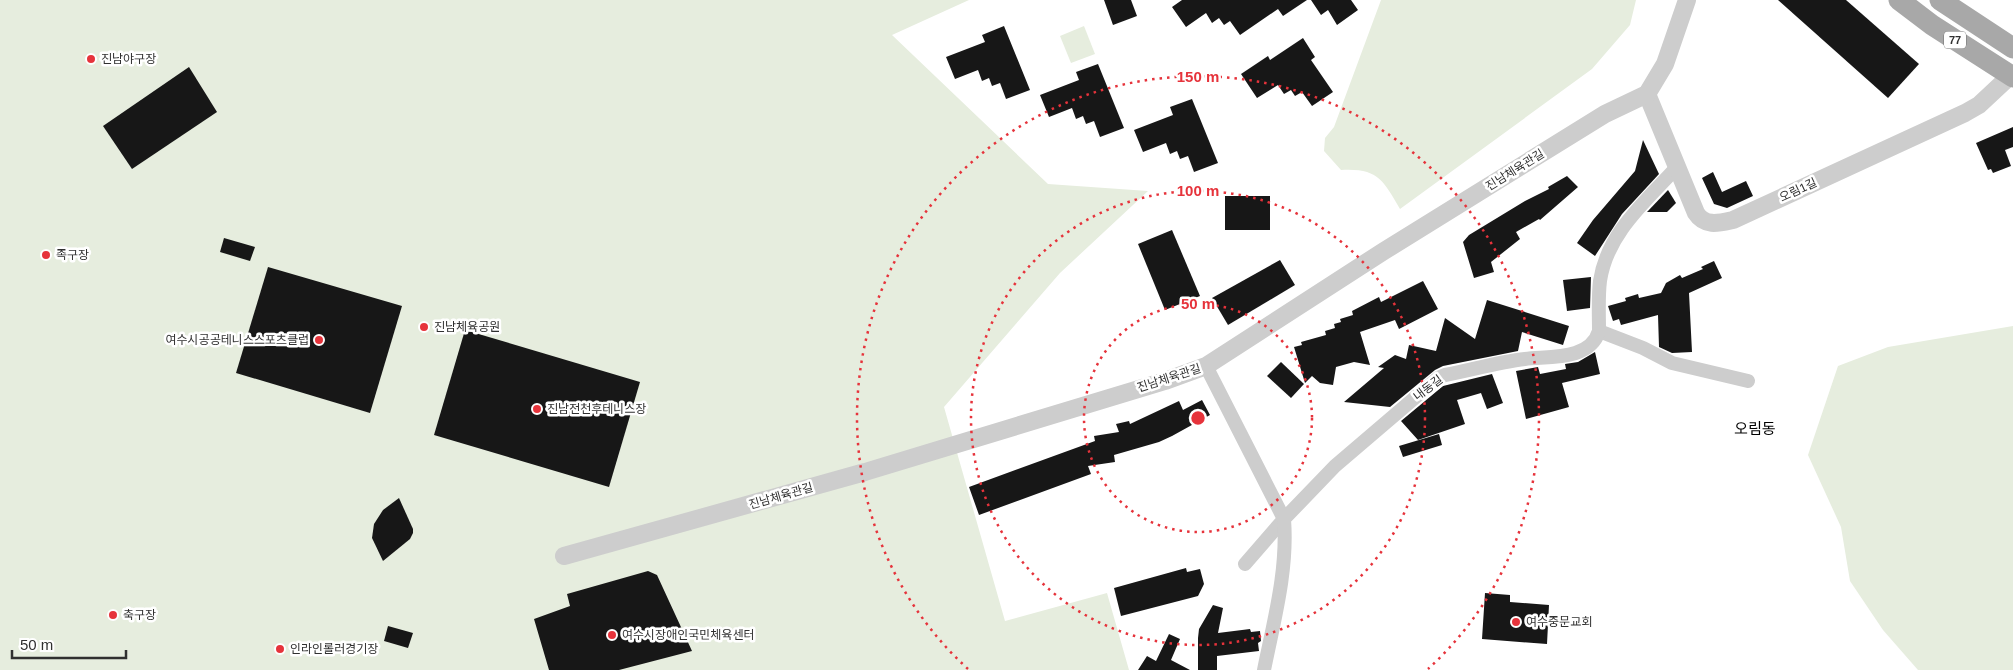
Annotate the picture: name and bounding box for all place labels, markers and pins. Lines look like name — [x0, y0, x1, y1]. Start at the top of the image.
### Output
place label: 진남야구장 — [101, 52, 156, 66]
marker: 진남야구장 — [85, 53, 97, 65]
place label: 족구장 — [56, 248, 89, 262]
marker: 족구장 — [40, 249, 52, 261]
place label: 진남체육공원 — [434, 320, 500, 334]
marker: 진남체육공원 — [418, 321, 430, 333]
place label: 여수시공공테니스스포츠클럽 — [165, 333, 309, 347]
marker: 여수시공공테니스스포츠클럽 — [313, 334, 325, 346]
place label: 진남전천후테니스장 — [547, 402, 646, 416]
marker: 진남전천후테니스장 — [531, 403, 543, 415]
centre of rings — [1189, 409, 1207, 427]
place label: 축구장 — [123, 608, 156, 622]
marker: 축구장 — [107, 609, 119, 621]
place label: 여수중문교회 — [1526, 615, 1592, 629]
marker: 여수중문교회 — [1510, 616, 1522, 628]
place label: 여수시장애인국민체육센터 — [622, 628, 754, 642]
marker: 여수시장애인국민체육센터 — [606, 629, 618, 641]
place label: 인라인롤러경기장 — [290, 642, 378, 656]
marker: 인라인롤러경기장 — [274, 643, 286, 655]

